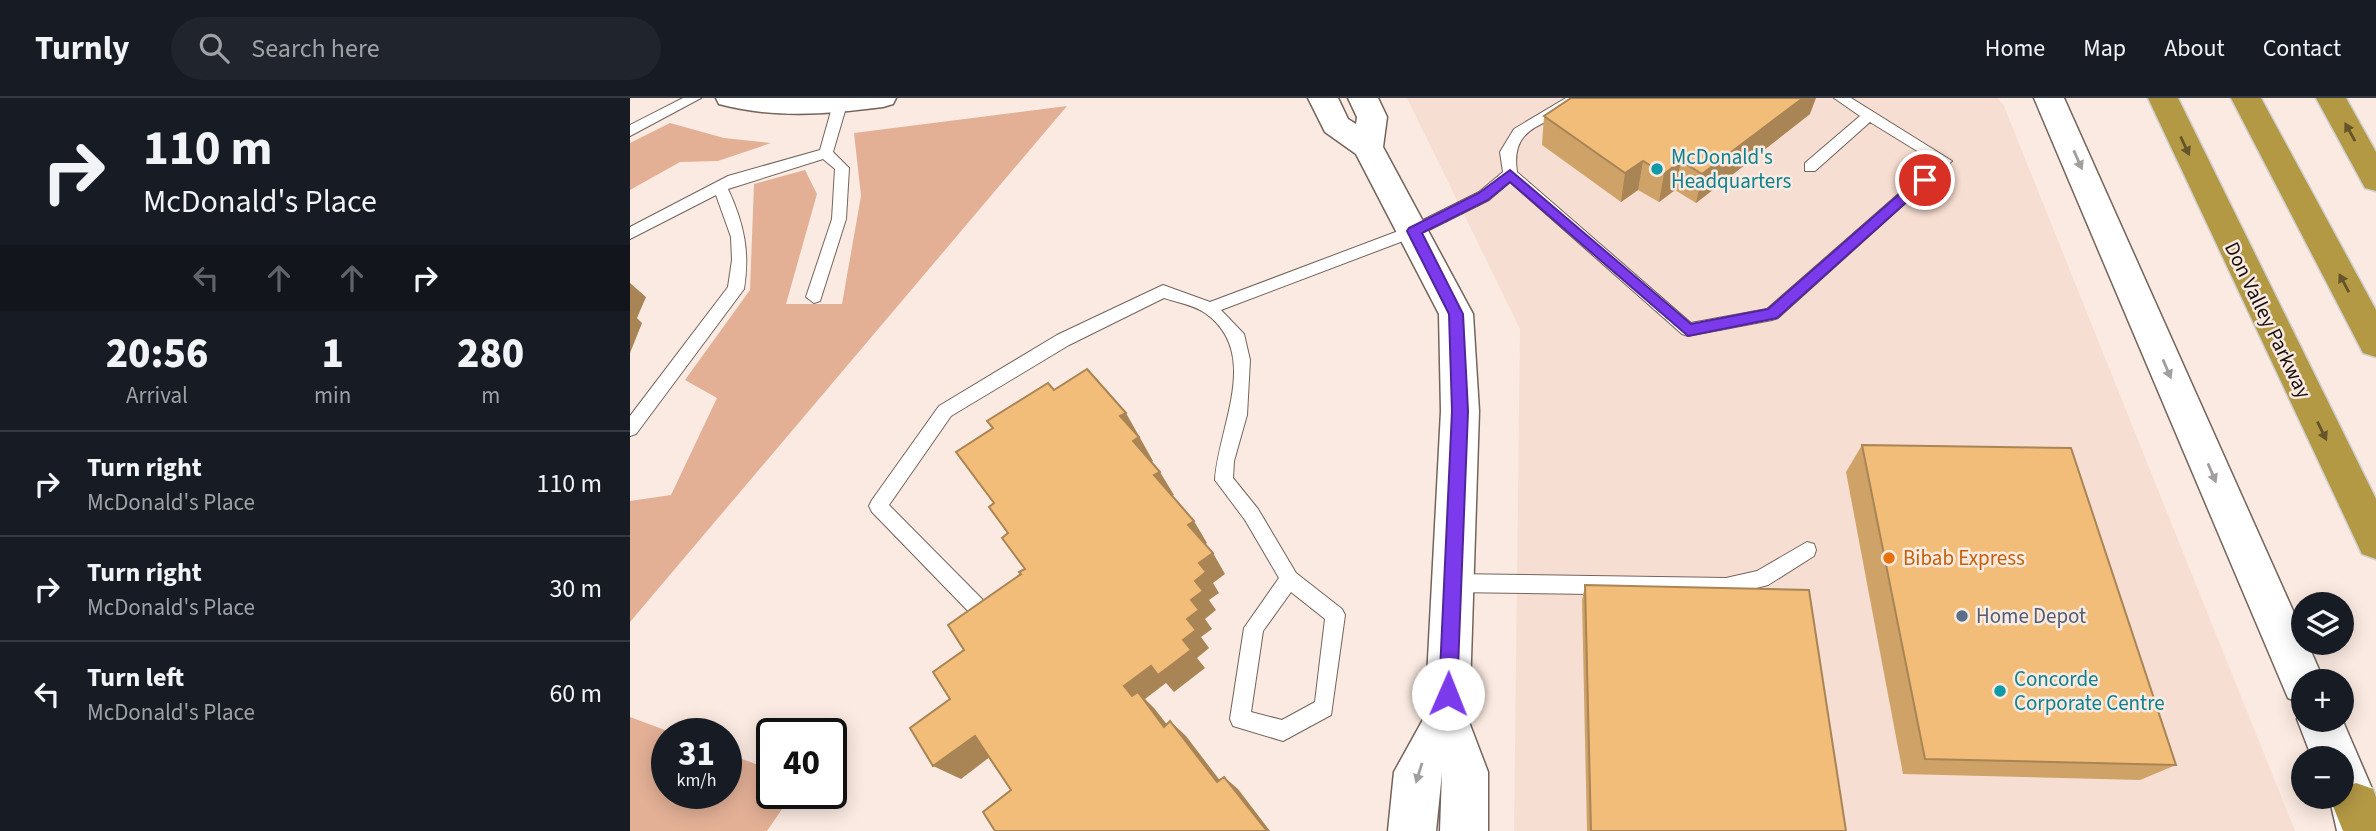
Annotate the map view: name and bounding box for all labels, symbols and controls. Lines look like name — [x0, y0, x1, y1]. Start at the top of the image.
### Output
search box — [171, 17, 661, 80]
text: Turnly — [35, 25, 129, 72]
icon: search — [195, 29, 233, 67]
text: Search here — [251, 30, 380, 67]
text: Home — [1985, 31, 2045, 66]
text: Map — [2083, 31, 2126, 66]
text: About — [2164, 31, 2225, 66]
text: Contact — [2263, 31, 2341, 66]
text: 110 m — [143, 114, 272, 184]
one-way arrow — [2344, 122, 2356, 142]
icon: right — [28, 126, 119, 217]
one-way arrow — [2179, 136, 2190, 156]
place label: McDonald's Headquarters — [1671, 142, 1791, 196]
pin — [1895, 150, 1955, 210]
one-way arrow — [2072, 150, 2084, 170]
marker: McDonald's Headquarters — [1649, 161, 1665, 177]
icon: arrive — [1906, 161, 1944, 199]
text: McDonald's Place — [143, 179, 377, 225]
street label: Don Valley Parkway — [2217, 237, 2319, 403]
icon: left — [187, 259, 225, 297]
icon: ahead — [260, 259, 298, 297]
icon: ahead — [333, 259, 371, 297]
icon: right — [406, 259, 444, 297]
one-way arrow — [2338, 273, 2350, 293]
text: 20:56 — [106, 324, 208, 384]
text: 1 — [321, 324, 344, 384]
text: 280 — [457, 324, 524, 384]
one-way arrow — [2162, 359, 2173, 380]
text: Arrival — [126, 379, 188, 412]
text: min — [314, 379, 351, 412]
text: m — [481, 379, 500, 412]
one-way arrow — [2317, 421, 2328, 441]
text: Turn right — [87, 449, 202, 486]
one-way arrow — [2207, 463, 2218, 484]
icon: right — [28, 465, 66, 503]
text: 110 m — [536, 465, 602, 502]
text: McDonald's Place — [87, 486, 255, 519]
place label: Bibab Express — [1903, 543, 2025, 573]
marker: Bibab Express — [1881, 550, 1897, 566]
text: Turn right — [87, 554, 202, 591]
icon: right — [28, 570, 66, 608]
text: 30 m — [549, 570, 602, 607]
text: McDonald's Place — [87, 591, 255, 624]
map controls — [2291, 592, 2354, 809]
button: layers — [2291, 592, 2354, 655]
place label: Home Depot — [1976, 601, 2086, 631]
marker: Home Depot — [1954, 608, 1970, 624]
position arrow — [1411, 657, 1485, 731]
text: Turn left — [87, 659, 184, 696]
place label: Concorde Corporate Centre — [2014, 664, 2165, 718]
button: + — [2291, 669, 2354, 732]
icon: left — [28, 675, 66, 713]
text: 60 m — [549, 675, 602, 712]
marker: Concorde Corporate Centre — [1992, 683, 2008, 699]
text: McDonald's Place — [87, 696, 255, 729]
speed limit sign: 40 — [756, 718, 847, 809]
text: 31 — [678, 729, 715, 779]
button: − — [2291, 746, 2354, 809]
one-way arrow — [1414, 763, 1424, 784]
text: km/h — [677, 768, 716, 793]

